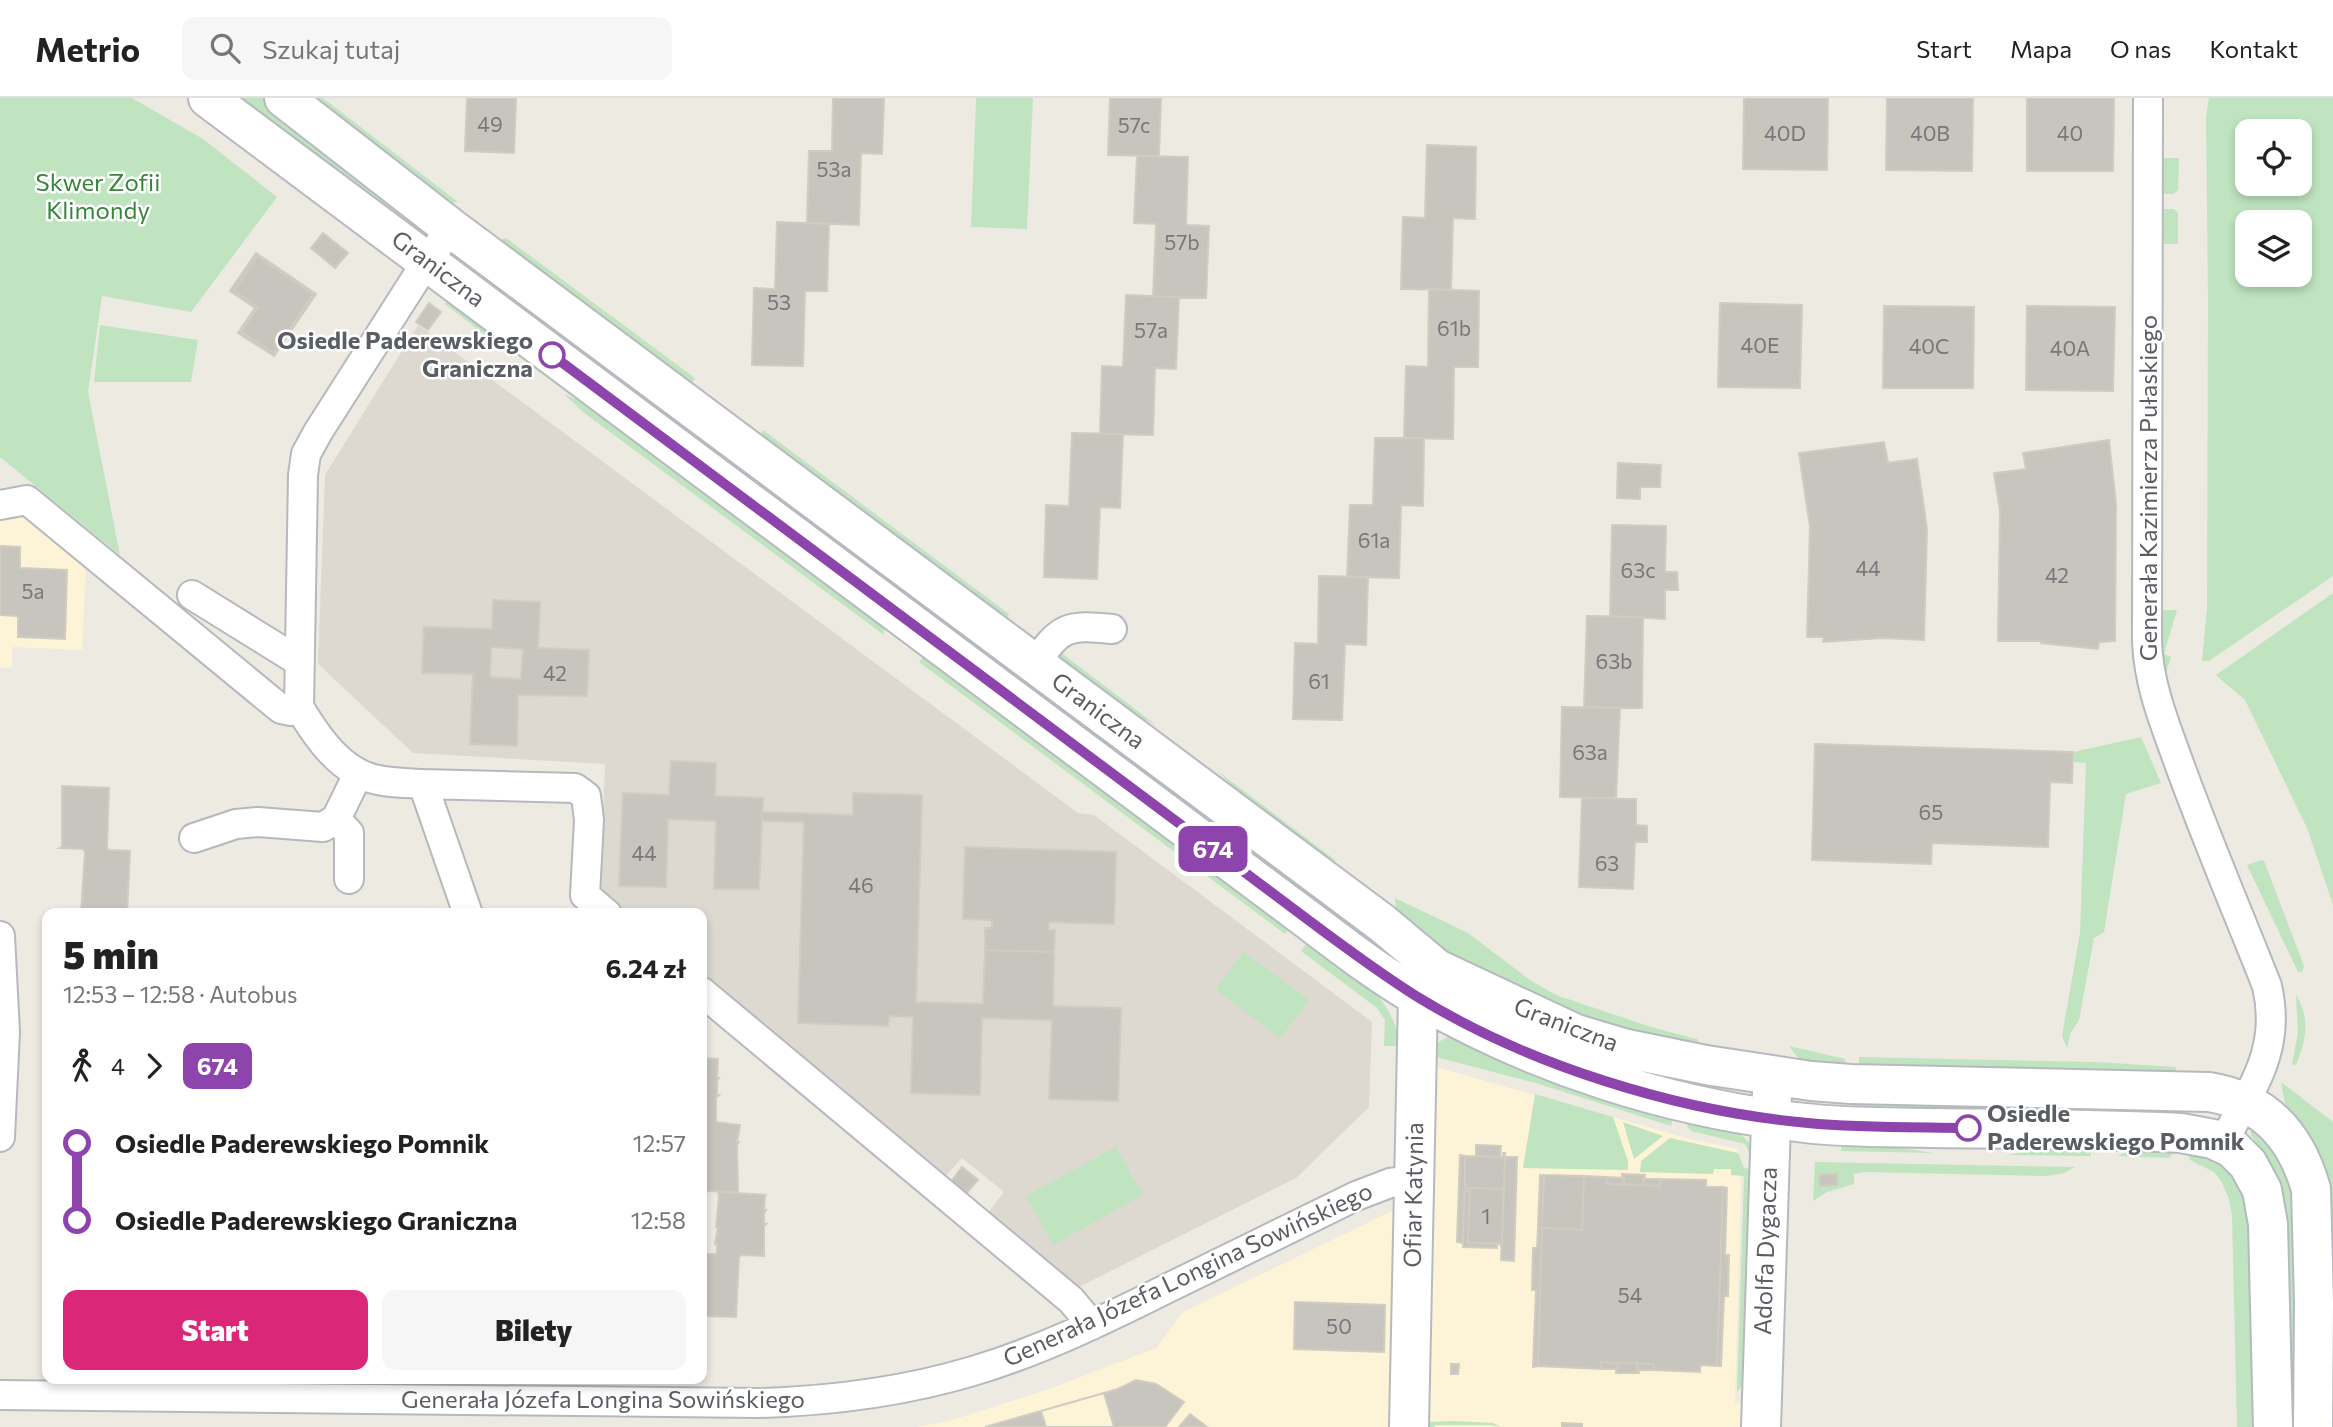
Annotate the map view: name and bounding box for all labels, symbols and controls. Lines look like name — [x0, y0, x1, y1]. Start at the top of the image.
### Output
search box — [182, 17, 672, 80]
text: Metrio — [35, 28, 140, 69]
icon: search — [206, 29, 244, 67]
text: Szukaj tutaj — [262, 33, 400, 64]
text: Start — [1916, 34, 1972, 63]
text: Mapa — [2010, 34, 2072, 63]
text: O nas — [2110, 34, 2171, 63]
text: Kontakt — [2209, 34, 2298, 63]
house number: 49 — [477, 111, 503, 136]
house number: 57c — [1118, 112, 1150, 137]
map controls — [2235, 119, 2312, 287]
button: locate — [2235, 119, 2312, 196]
house number: 40D — [1764, 120, 1806, 145]
house number: 40B — [1910, 120, 1950, 145]
house number: 40 — [2057, 120, 2083, 145]
house number: 53a — [816, 156, 852, 181]
park label: Skwer Zofii Klimondy — [36, 167, 160, 224]
button: layers — [2235, 210, 2312, 287]
street label: Graniczna — [386, 223, 491, 312]
house number: 57b — [1164, 229, 1200, 254]
house number: 53 — [767, 289, 791, 314]
house number: 61b — [1437, 315, 1471, 340]
street label: Generała Kazimierza Pułaskiego — [2133, 315, 2162, 661]
house number: 57a — [1134, 317, 1168, 342]
place label: Osiedle Paderewskiego Graniczna — [277, 325, 533, 382]
house number: 40E — [1741, 332, 1779, 357]
house number: 40C — [1909, 333, 1949, 358]
house number: 40A — [2050, 335, 2090, 360]
marker: Osiedle Paderewskiego Graniczna — [539, 342, 565, 368]
house number: 61a — [1358, 527, 1390, 552]
house number: 44 — [1855, 555, 1881, 580]
house number: 63c — [1620, 557, 1656, 582]
house number: 42 — [2045, 562, 2069, 587]
house number: 5a — [21, 578, 45, 603]
house number: 63b — [1595, 648, 1633, 673]
house number: 42 — [543, 660, 567, 685]
street label: Graniczna — [1046, 665, 1151, 754]
house number: 61 — [1308, 668, 1330, 693]
house number: 63a — [1572, 739, 1608, 764]
house number: 65 — [1919, 799, 1943, 824]
line badge: 674 — [1173, 826, 1253, 872]
text: 674 — [1192, 834, 1234, 863]
house number: 44 — [631, 840, 657, 865]
house number: 63 — [1595, 850, 1619, 875]
house number: 46 — [848, 872, 874, 897]
text: 5 min — [63, 930, 159, 977]
text: 6.24 zł — [605, 952, 686, 983]
text: 12:53 – 12:58 · Autobus — [63, 980, 298, 1008]
street label: Graniczna — [1510, 990, 1623, 1057]
icon: walk — [63, 1047, 101, 1085]
icon: forward — [135, 1047, 173, 1085]
text: 674 — [197, 1051, 238, 1080]
text: 4 — [111, 1052, 125, 1080]
place label: Osiedle Paderewskiego Pomnik — [1987, 1098, 2245, 1155]
marker: Osiedle Paderewskiego Pomnik — [1955, 1115, 1981, 1141]
street label: Ofiar Katynia — [1397, 1122, 1428, 1268]
text: Osiedle Paderewskiego Pomnik — [115, 1127, 489, 1158]
text: 12:57 — [633, 1129, 686, 1157]
street label: Adolfa Dygacza — [1747, 1166, 1782, 1336]
street label: Generała Józefa Longina Sowińskiego — [998, 1175, 1377, 1372]
house number: 1 — [1482, 1203, 1490, 1228]
text: Osiedle Paderewskiego Graniczna — [115, 1204, 517, 1235]
text: 12:58 — [631, 1206, 686, 1234]
house number: 54 — [1618, 1282, 1643, 1307]
button: Start — [63, 1290, 368, 1370]
button: Bilety — [382, 1290, 686, 1370]
house number: 50 — [1326, 1313, 1352, 1338]
street label: Generała Józefa Longina Sowińskiego — [401, 1384, 805, 1413]

